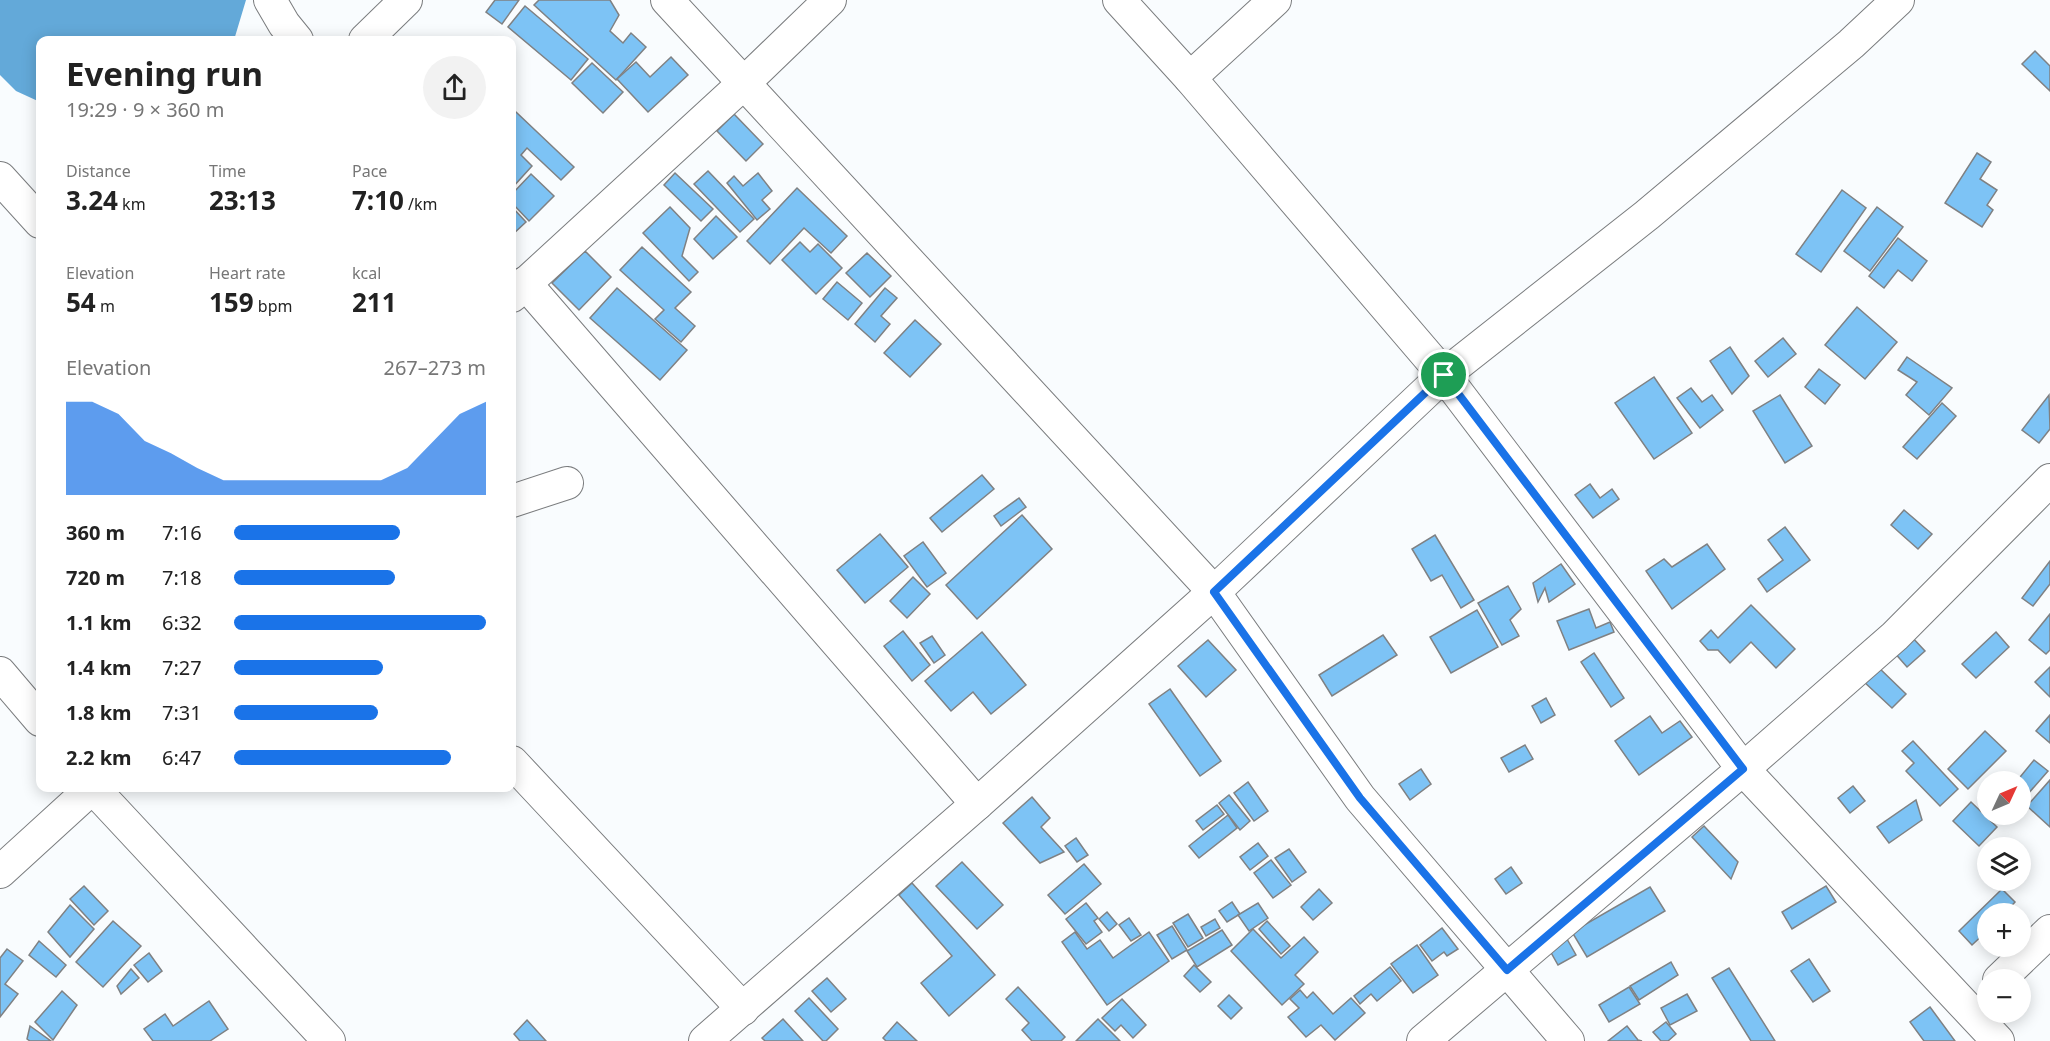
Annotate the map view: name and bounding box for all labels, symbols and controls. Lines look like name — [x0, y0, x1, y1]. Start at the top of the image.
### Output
text: Evening run — [66, 51, 263, 96]
button: share — [423, 56, 486, 119]
text: 19:29 · 9 × 360 m — [66, 96, 224, 123]
text: Distance — [66, 160, 131, 182]
text: Time — [209, 160, 246, 182]
text: Pace — [352, 160, 387, 182]
text: 3.24 — [66, 182, 118, 218]
text: 23:13 — [209, 182, 276, 218]
text: 7:10 — [352, 182, 404, 218]
text: km — [118, 193, 146, 215]
text: /km — [404, 193, 438, 215]
text: Elevation — [66, 262, 134, 284]
text: Heart rate — [209, 262, 285, 284]
text: kcal — [352, 262, 381, 284]
text: 54 — [66, 284, 96, 320]
text: 159 — [209, 284, 254, 320]
text: 211 — [352, 284, 397, 320]
text: m — [96, 295, 115, 317]
text: bpm — [254, 295, 292, 317]
pin — [1418, 349, 1469, 400]
text: Elevation — [66, 354, 151, 381]
text: 267–273 m — [383, 354, 486, 381]
icon: arrive — [1427, 358, 1460, 391]
text: 360 m — [66, 519, 125, 546]
text: 7:16 — [162, 519, 202, 546]
text: 720 m — [66, 564, 125, 591]
text: 7:18 — [162, 564, 202, 591]
text: 1.1 km — [66, 609, 132, 636]
text: 6:32 — [162, 609, 202, 636]
text: 1.4 km — [66, 654, 132, 681]
text: 7:27 — [162, 654, 202, 681]
text: 1.8 km — [66, 699, 132, 726]
text: 7:31 — [162, 699, 202, 726]
text: 2.2 km — [66, 744, 132, 771]
text: 6:47 — [162, 744, 202, 771]
north arrow — [1977, 771, 2031, 825]
map controls — [1977, 771, 2031, 1023]
button: layers — [1977, 837, 2031, 891]
button: + — [1977, 903, 2031, 957]
button: − — [1977, 969, 2031, 1023]

